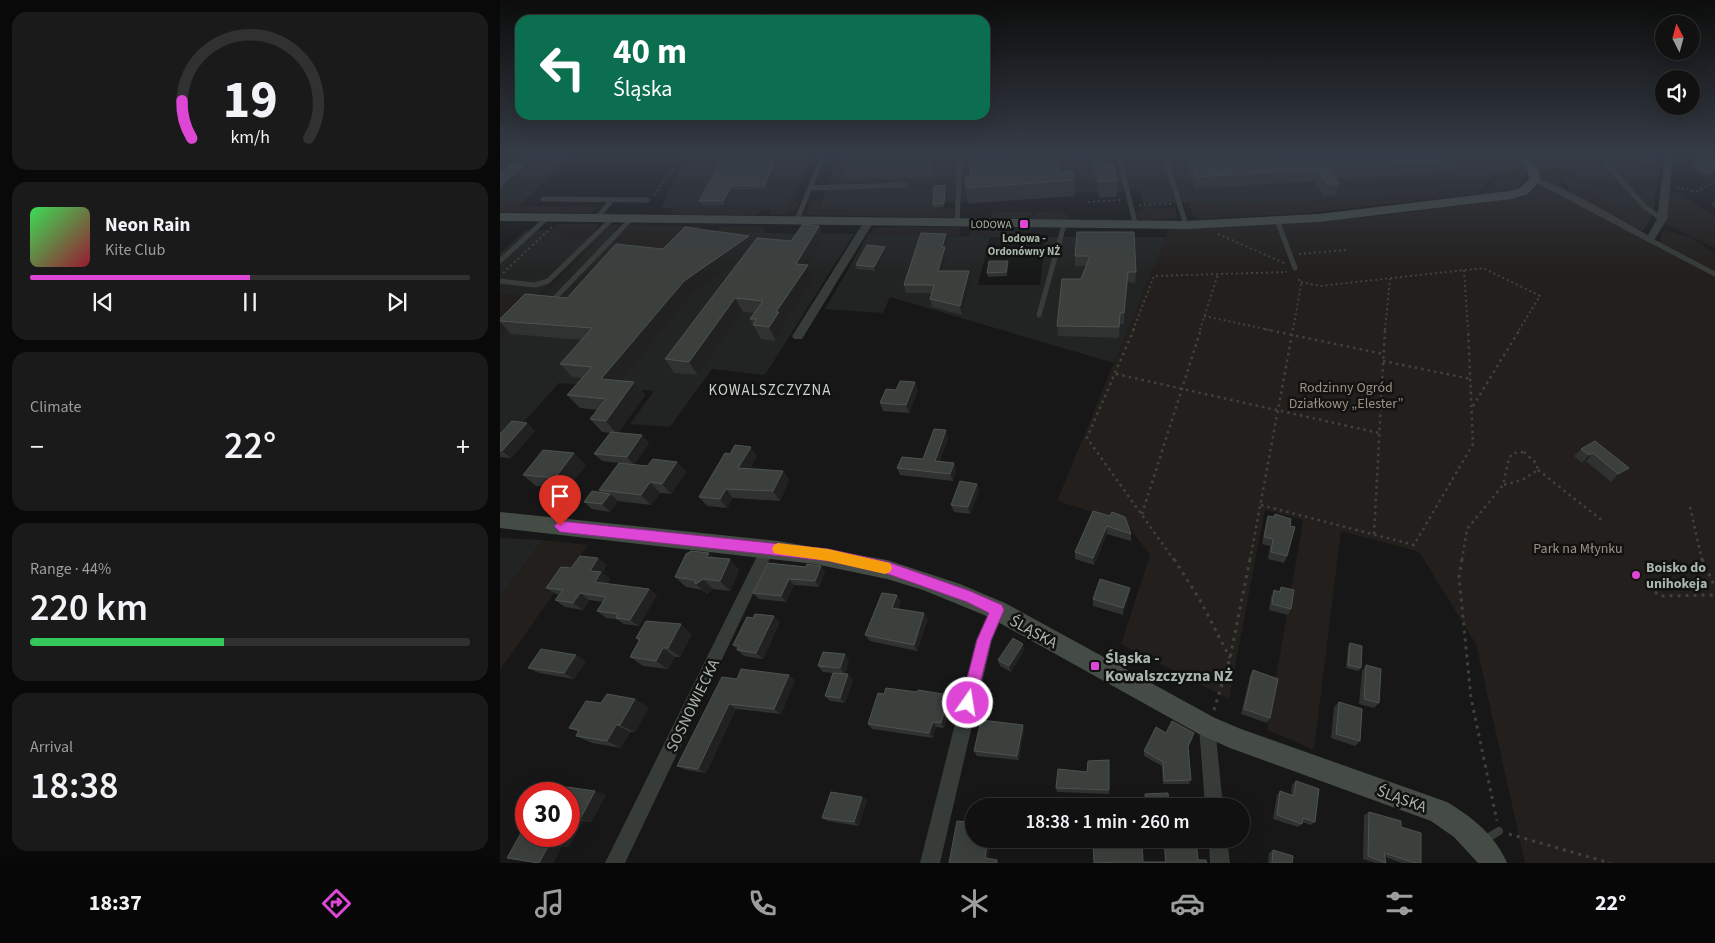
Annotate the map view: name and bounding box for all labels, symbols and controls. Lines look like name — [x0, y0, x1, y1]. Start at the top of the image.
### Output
north arrow — [1655, 15, 1700, 60]
map controls — [1655, 15, 1700, 115]
text: 40 m — [613, 27, 687, 77]
icon: left — [530, 35, 595, 100]
text: 19 — [223, 64, 277, 138]
button: sound — [1655, 70, 1700, 115]
text: Śląska — [613, 73, 672, 105]
text: km/h — [230, 125, 270, 150]
text: Neon Rain — [105, 212, 190, 239]
street label: LODOWA — [970, 217, 1012, 232]
marker: Lodowa - Ordonówny NŻ — [1018, 218, 1030, 230]
place label: Lodowa - Ordonówny NŻ — [988, 231, 1060, 259]
text: Kite Club — [105, 239, 165, 261]
icon: previous — [89, 288, 117, 316]
icon: pause — [236, 288, 264, 316]
icon: next — [383, 288, 411, 316]
park label: Rodzinny Ogród Działkowy „Elester” — [1289, 378, 1403, 414]
district label: KOWALSZCZYZNA — [709, 380, 831, 401]
text: Climate — [30, 396, 81, 418]
text: 22° — [224, 419, 276, 473]
text: − — [30, 427, 44, 467]
text: + — [456, 427, 470, 467]
pin — [539, 475, 581, 526]
icon: arrive — [546, 482, 574, 510]
park label: Park na Młynku — [1533, 539, 1623, 559]
text: Range · 44% — [30, 558, 111, 580]
place label: Boisko do unihokeja — [1646, 558, 1707, 594]
marker: Boisko do unihokeja — [1630, 569, 1642, 581]
text: 220 km — [30, 581, 148, 635]
street label: ŚLĄSKA — [1006, 610, 1062, 654]
place label: Śląska - Kowalszczyzna NŻ — [1105, 647, 1233, 687]
street label: SOSNOWIECKA — [661, 655, 725, 756]
marker: Śląska - Kowalszczyzna NŻ — [1089, 660, 1101, 672]
position arrow — [941, 676, 993, 728]
text: Arrival — [30, 736, 73, 758]
text: 18:38 — [30, 759, 118, 813]
street label: ŚLĄSKA — [1374, 780, 1430, 818]
speed limit sign: 30 — [515, 782, 580, 847]
text: 18:38 · 1 min · 260 m — [1025, 809, 1190, 836]
icon: directions — [319, 886, 354, 921]
icon: music — [532, 886, 567, 921]
icon: phone — [745, 886, 780, 921]
icon: climate — [957, 886, 992, 921]
icon: car — [1170, 886, 1205, 921]
icon: filters — [1382, 886, 1417, 921]
text: 18:37 — [89, 887, 142, 919]
text: 22° — [1595, 887, 1626, 919]

